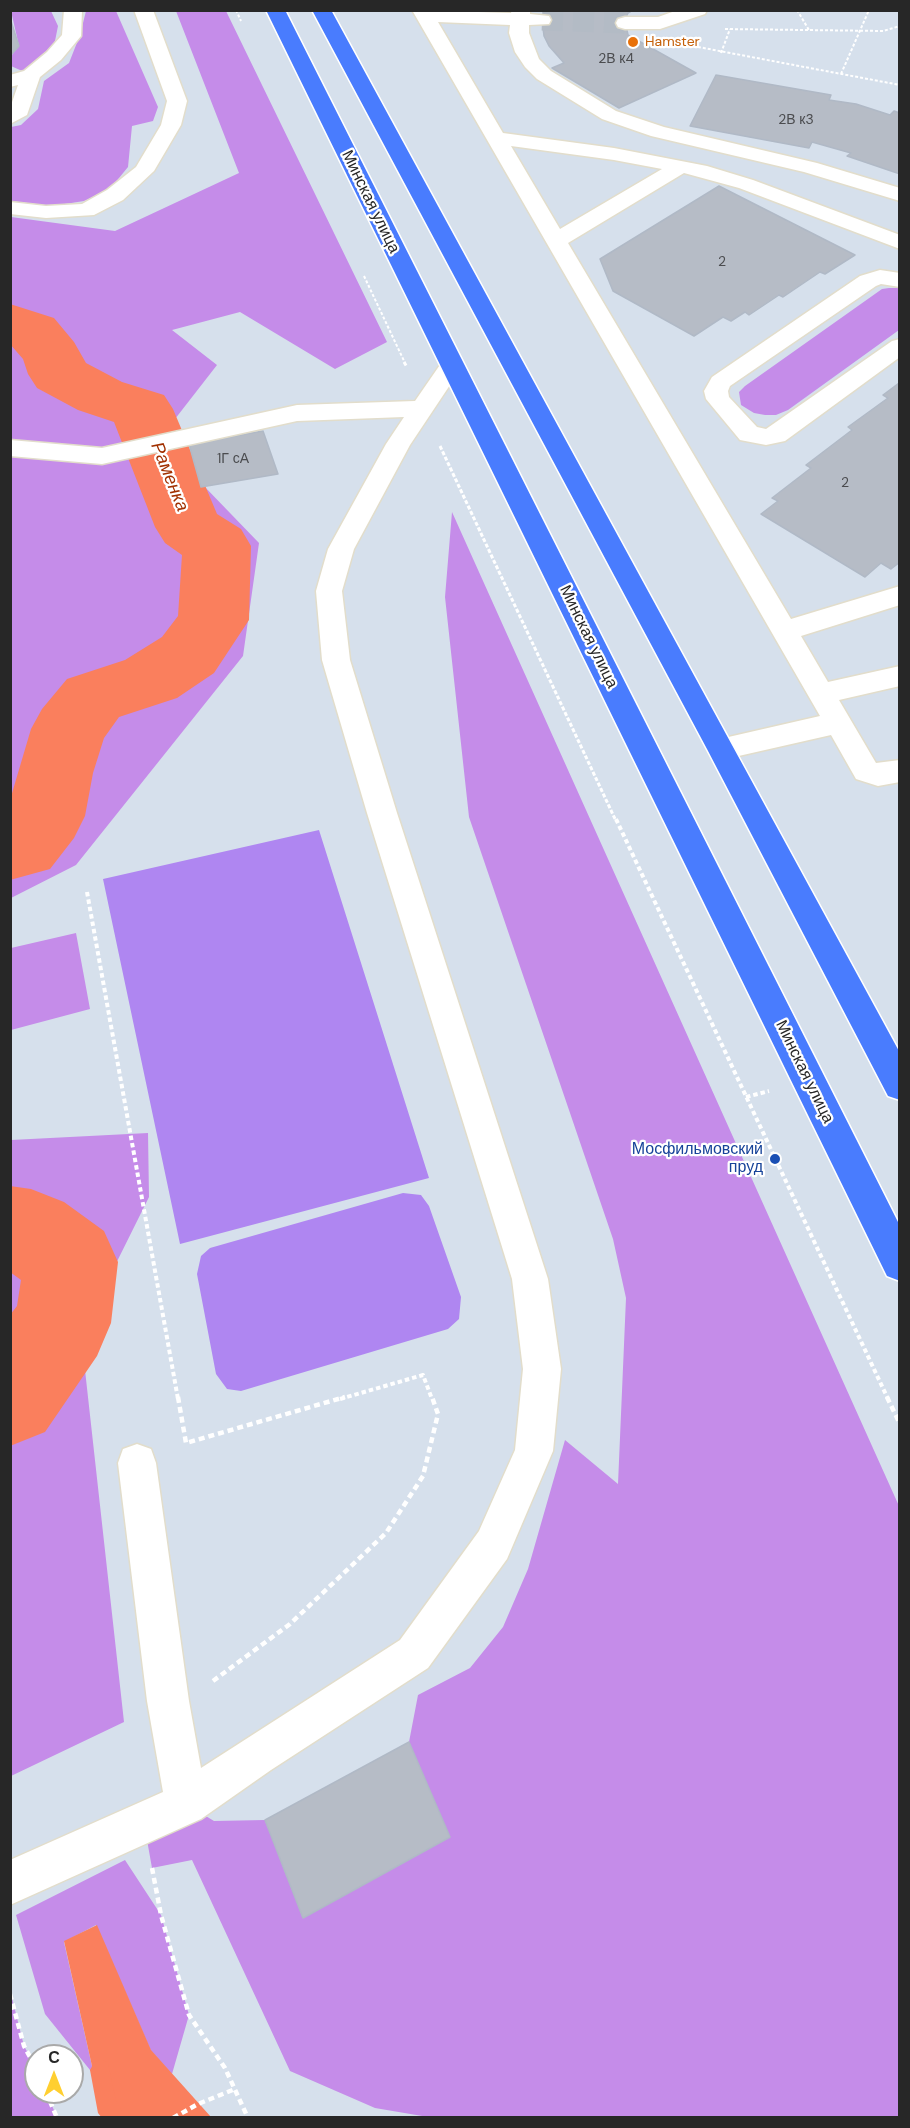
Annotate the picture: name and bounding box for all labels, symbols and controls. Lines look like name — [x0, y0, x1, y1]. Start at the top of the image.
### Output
place label: Hamster — [645, 34, 700, 50]
marker: Hamster — [626, 35, 640, 49]
house number: 2В к4 — [598, 51, 634, 67]
house number: 2В к3 — [778, 112, 814, 128]
street label: Минская улица — [337, 147, 403, 257]
house number: 2 — [718, 254, 726, 270]
water label: Раменка — [145, 439, 193, 515]
house number: 1Г сА — [217, 451, 249, 467]
house number: 2 — [841, 475, 849, 491]
street label: Минская улица — [555, 582, 621, 692]
street label: Минская улица — [771, 1017, 837, 1127]
place label: Мосфильмовский пруд — [632, 1140, 763, 1178]
marker: Мосфильмовский пруд — [768, 1152, 782, 1166]
north arrow — [24, 2044, 84, 2104]
text: С — [48, 2047, 60, 2068]

